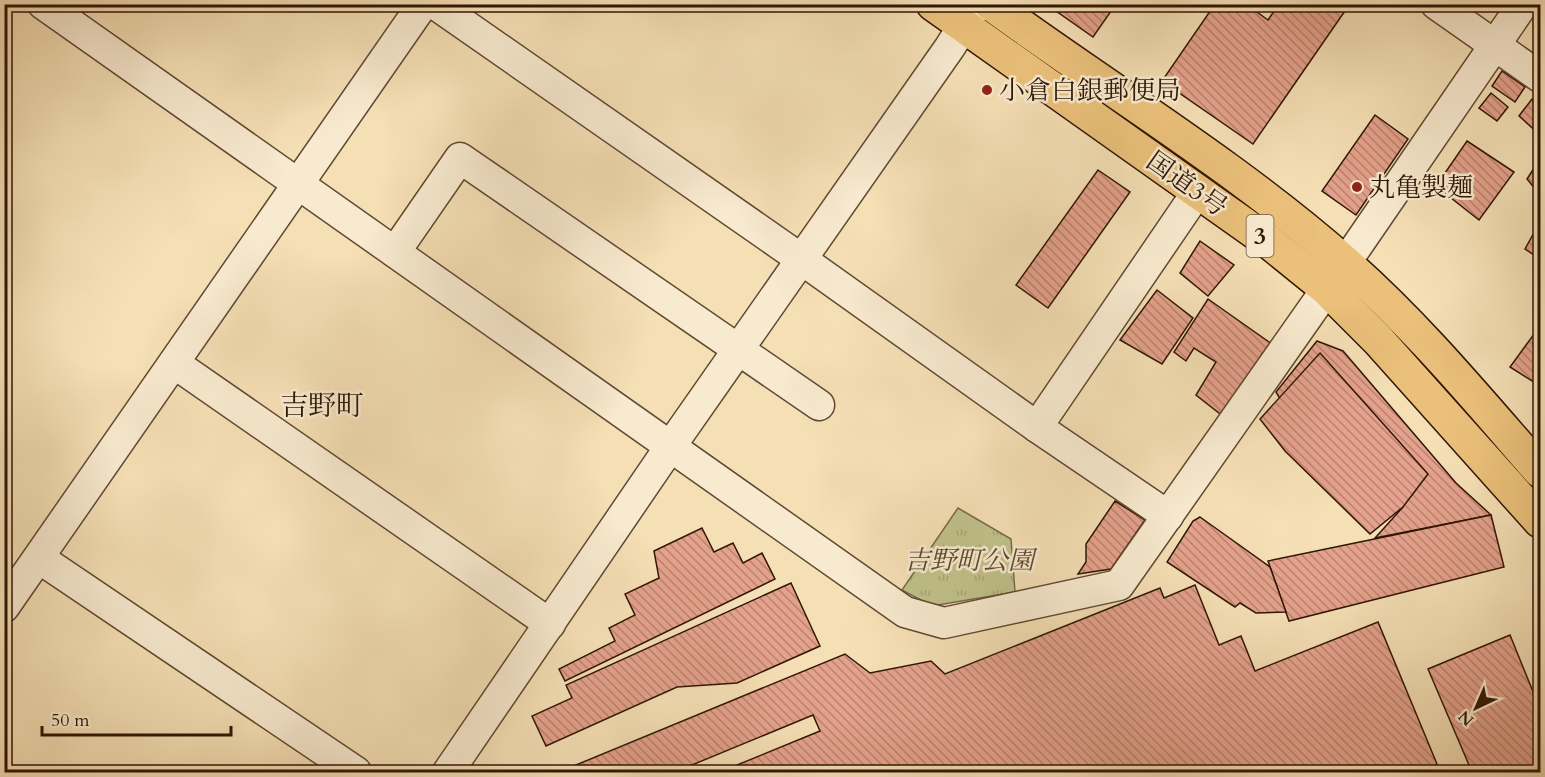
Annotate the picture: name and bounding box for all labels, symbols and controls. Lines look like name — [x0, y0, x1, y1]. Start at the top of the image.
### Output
place label: 小倉白銀郵便局 — [999, 73, 1181, 108]
marker: 小倉白銀郵便局 — [980, 83, 994, 97]
street label: 国道3号 — [1140, 143, 1234, 225]
place label: 丸亀製麺 — [1369, 170, 1473, 205]
marker: 丸亀製麺 — [1350, 180, 1364, 194]
road number: 3 — [1246, 215, 1274, 257]
district label: 吉野町 — [280, 387, 364, 425]
park label: 吉野町公園 — [904, 543, 1038, 578]
north arrow — [1446, 678, 1506, 738]
scale bar — [42, 699, 231, 737]
text: N — [1454, 705, 1479, 731]
text: 50 m — [51, 708, 90, 733]

